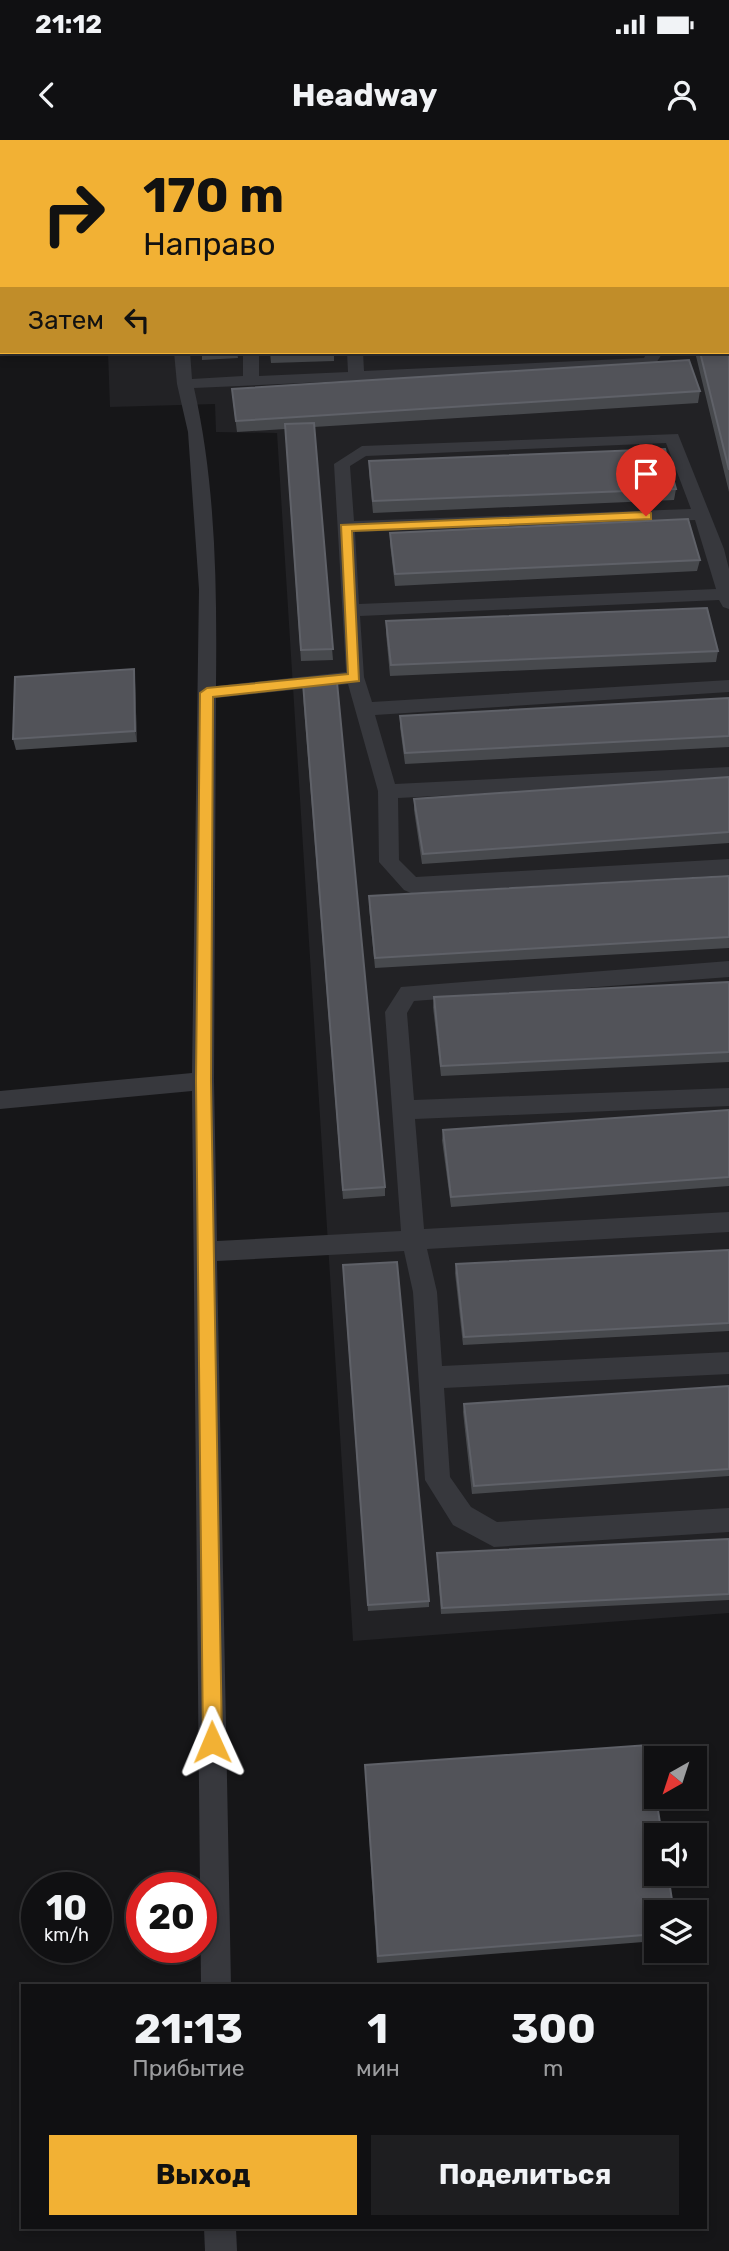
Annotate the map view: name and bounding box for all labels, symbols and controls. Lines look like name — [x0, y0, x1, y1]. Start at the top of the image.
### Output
text: 21:12 — [35, 9, 102, 40]
icon: back — [28, 76, 66, 114]
text: Headway — [292, 76, 437, 114]
icon: person — [663, 76, 701, 114]
text: 170 m — [143, 166, 284, 224]
icon: right — [28, 168, 119, 259]
text: Направо — [143, 225, 276, 263]
icon: left — [118, 301, 156, 339]
text: Затем — [28, 305, 104, 336]
pin — [616, 444, 676, 516]
icon: arrive — [627, 455, 665, 493]
position arrow — [175, 1705, 249, 1779]
north arrow — [644, 1746, 707, 1810]
map controls — [644, 1746, 707, 1963]
button: sound — [644, 1823, 707, 1886]
speed limit sign: 20 — [126, 1872, 217, 1963]
text: 10 — [46, 1887, 87, 1929]
button: layers — [644, 1900, 707, 1963]
text: km/h — [44, 1924, 89, 1946]
text: 21:13 — [134, 2004, 243, 2054]
text: 1 — [367, 2004, 388, 2054]
text: 300 — [511, 2004, 596, 2054]
text: Прибытие — [132, 2054, 245, 2082]
text: мин — [356, 2054, 400, 2082]
text: m — [543, 2054, 564, 2082]
button: Выход — [49, 2135, 357, 2215]
button: Поделиться — [371, 2135, 679, 2215]

